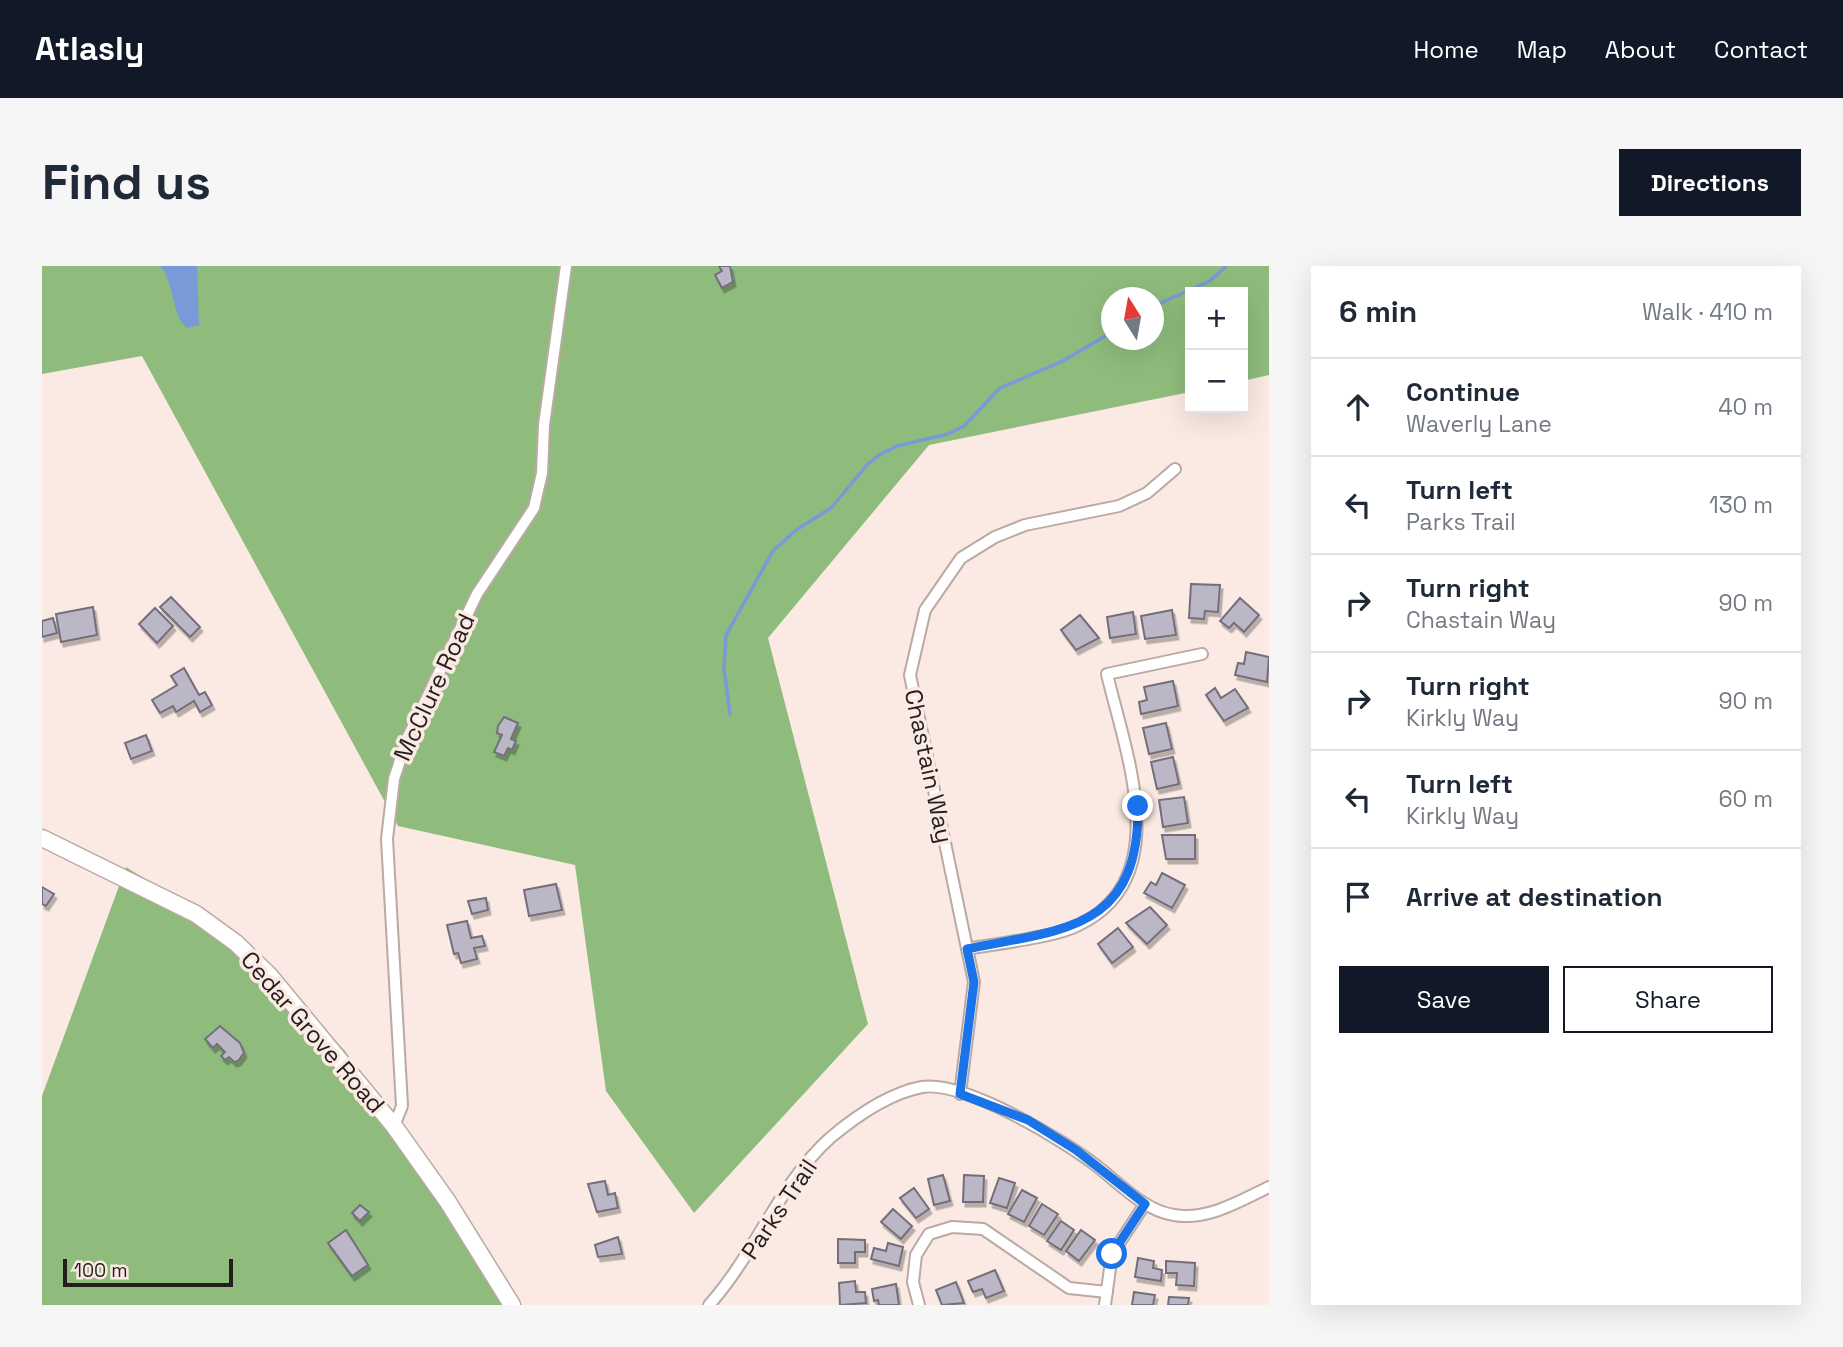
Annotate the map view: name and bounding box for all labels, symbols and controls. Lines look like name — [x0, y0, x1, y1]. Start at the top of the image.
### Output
text: Atlasly — [35, 28, 144, 70]
text: Home — [1413, 34, 1479, 65]
text: Map — [1517, 34, 1567, 65]
text: About — [1605, 34, 1676, 65]
text: Contact — [1714, 34, 1808, 65]
button: Directions — [1619, 149, 1801, 216]
text: Find us — [42, 151, 211, 213]
north arrow — [1101, 287, 1164, 350]
map controls — [1185, 287, 1248, 413]
button: + — [1185, 287, 1248, 350]
text: 6 min — [1339, 292, 1417, 331]
text: Walk · 410 m — [1642, 297, 1773, 327]
button: − — [1185, 350, 1248, 413]
text: Continue — [1406, 375, 1520, 409]
icon: ahead — [1339, 388, 1377, 426]
text: 40 m — [1718, 392, 1773, 422]
text: Waverly Lane — [1406, 409, 1552, 439]
text: Turn left — [1406, 473, 1513, 507]
icon: left — [1339, 486, 1377, 524]
text: 130 m — [1709, 490, 1773, 520]
text: Parks Trail — [1406, 507, 1516, 537]
text: Turn right — [1406, 571, 1530, 605]
icon: right — [1339, 584, 1377, 622]
text: 90 m — [1718, 588, 1773, 618]
text: Chastain Way — [1406, 605, 1556, 635]
street label: McClure Road — [386, 608, 482, 766]
text: Turn right — [1406, 669, 1530, 703]
icon: right — [1339, 682, 1377, 720]
street label: Chastain Way — [898, 686, 960, 846]
text: 90 m — [1718, 686, 1773, 716]
text: Kirkly Way — [1406, 703, 1519, 733]
text: Turn left — [1406, 767, 1513, 801]
icon: left — [1339, 780, 1377, 818]
text: 60 m — [1718, 784, 1773, 814]
route end — [1122, 790, 1153, 821]
text: Kirkly Way — [1406, 801, 1519, 831]
icon: arrive — [1339, 878, 1377, 916]
text: Arrive at destination — [1406, 880, 1663, 914]
street label: Cedar Grove Road — [234, 945, 392, 1119]
button: Save — [1339, 966, 1549, 1033]
button: Share — [1563, 966, 1773, 1033]
street label: Parks Trail — [734, 1153, 824, 1265]
route start — [1096, 1238, 1127, 1269]
scale bar — [63, 1256, 233, 1288]
text: 100 m — [74, 1258, 128, 1283]

